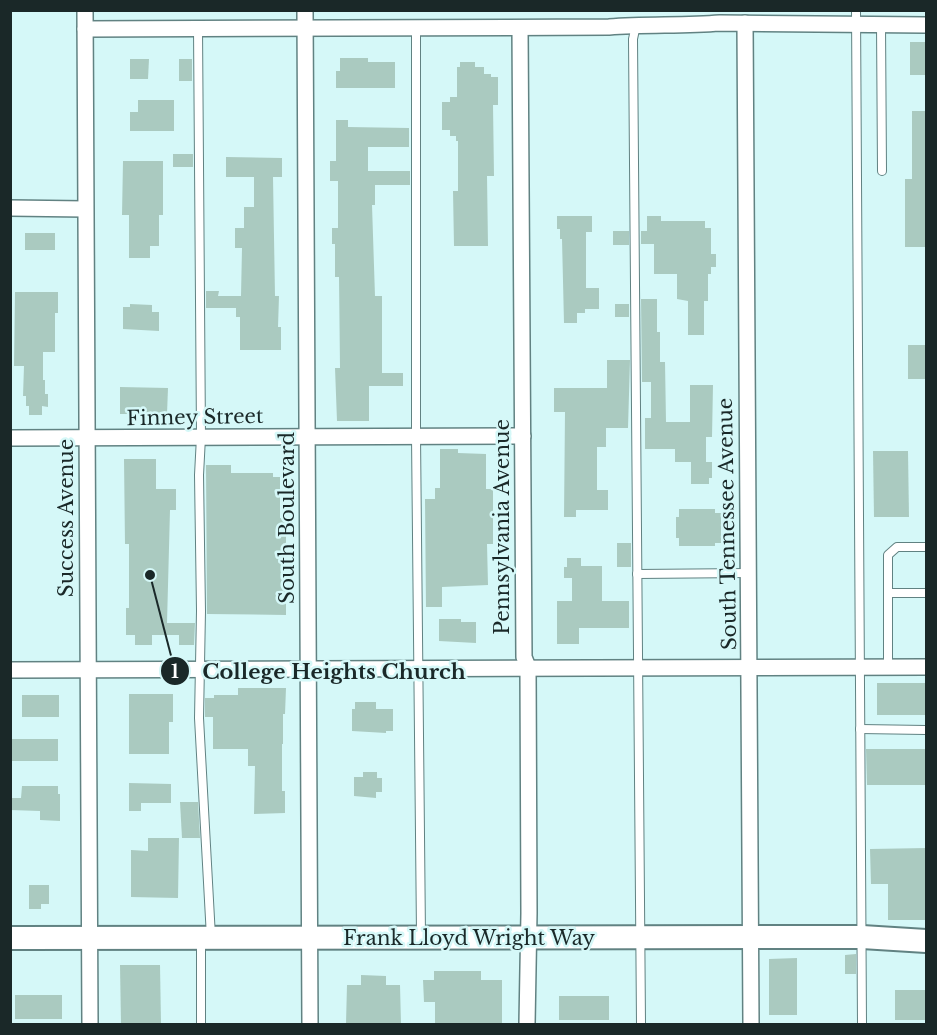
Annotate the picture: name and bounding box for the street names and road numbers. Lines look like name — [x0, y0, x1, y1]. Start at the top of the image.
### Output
street label: South Tennessee Avenue — [713, 398, 741, 650]
street label: Finney Street — [126, 404, 264, 430]
street label: Pennsylvania Avenue — [490, 419, 514, 635]
street label: South Boulevard — [275, 432, 299, 604]
street label: Success Avenue — [54, 439, 78, 597]
street label: Frank Lloyd Wright Way — [343, 926, 595, 950]

